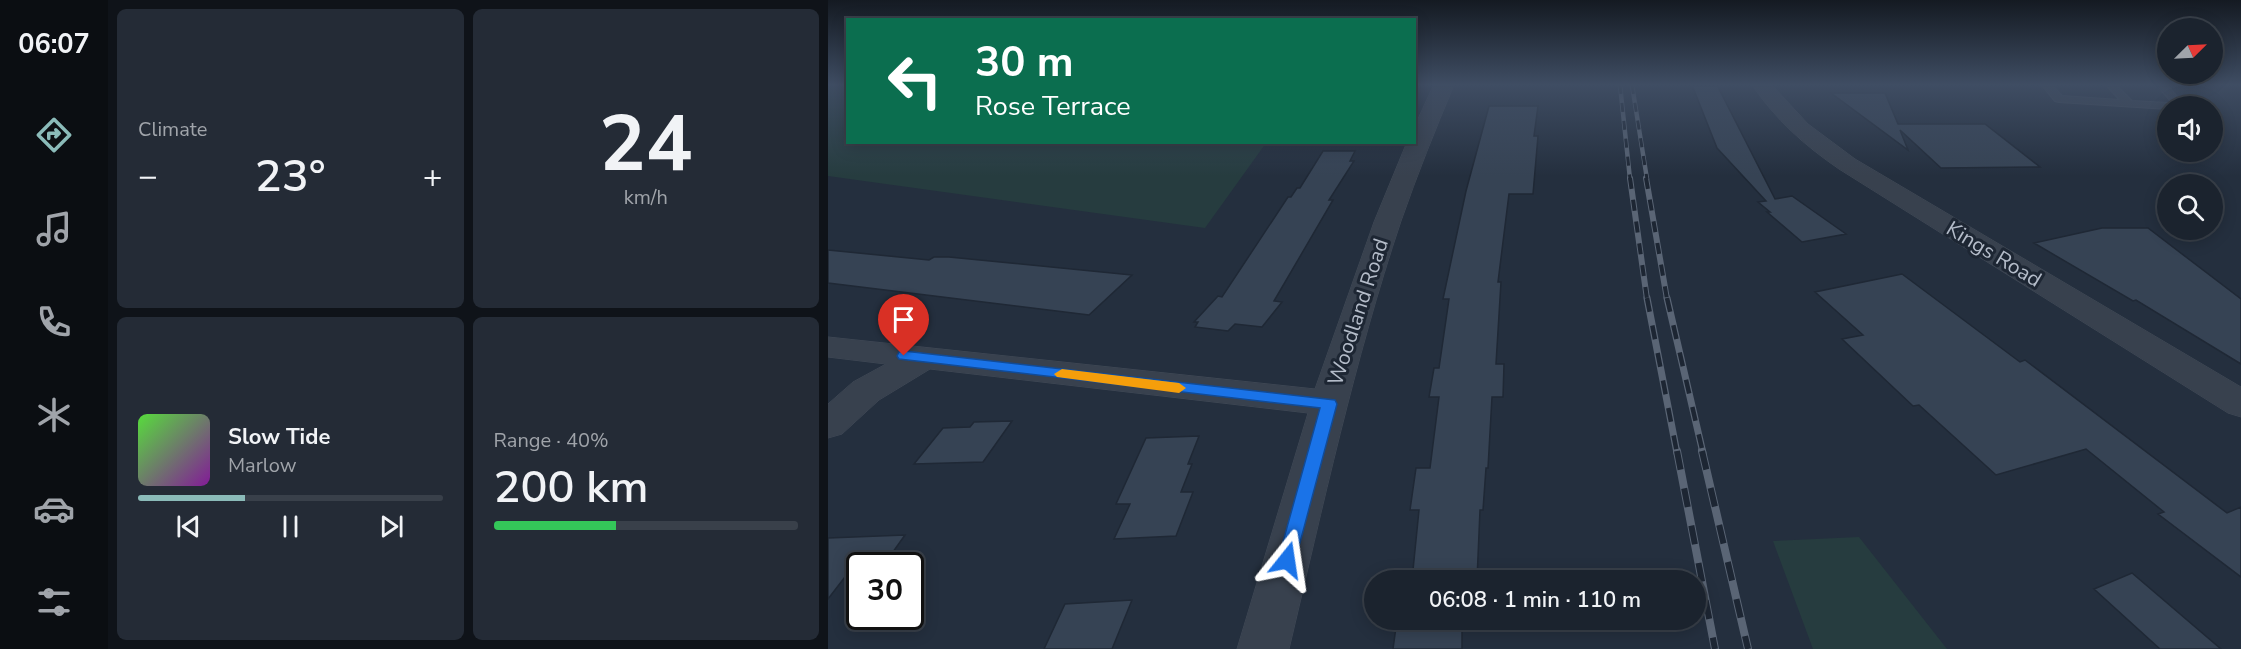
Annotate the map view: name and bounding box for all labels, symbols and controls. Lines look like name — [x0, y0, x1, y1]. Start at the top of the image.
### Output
north arrow — [2157, 18, 2223, 84]
map controls — [2157, 18, 2223, 240]
text: 06:07 — [18, 26, 90, 63]
text: 30 m — [975, 34, 1074, 91]
icon: left — [876, 42, 954, 120]
text: Rose Terrace — [975, 88, 1131, 125]
text: 24 — [599, 91, 693, 198]
button: sound — [2157, 96, 2223, 162]
icon: directions — [33, 114, 75, 156]
text: Climate — [138, 116, 207, 143]
text: 23° — [255, 146, 326, 207]
text: − — [138, 154, 158, 199]
text: + — [423, 154, 442, 199]
button: search — [2157, 174, 2223, 240]
text: km/h — [624, 184, 668, 211]
icon: music — [33, 208, 75, 250]
street label: Kings Road — [1941, 215, 2047, 293]
street label: Woodland Road — [1321, 235, 1395, 389]
pin — [878, 294, 929, 356]
icon: phone — [33, 301, 75, 343]
icon: arrive — [887, 303, 920, 336]
icon: climate — [33, 394, 75, 436]
text: Slow Tide — [228, 422, 330, 452]
text: Range · 40% — [494, 427, 609, 454]
text: Marlow — [228, 452, 296, 479]
text: 200 km — [494, 457, 649, 518]
icon: car — [33, 488, 75, 530]
icon: previous — [172, 510, 205, 543]
icon: pause — [274, 510, 307, 543]
icon: next — [375, 510, 408, 543]
position arrow — [1255, 528, 1319, 592]
speed limit sign: 30 — [846, 552, 924, 630]
icon: filters — [33, 581, 75, 623]
text: 06:08 · 1 min · 110 m — [1429, 585, 1641, 615]

